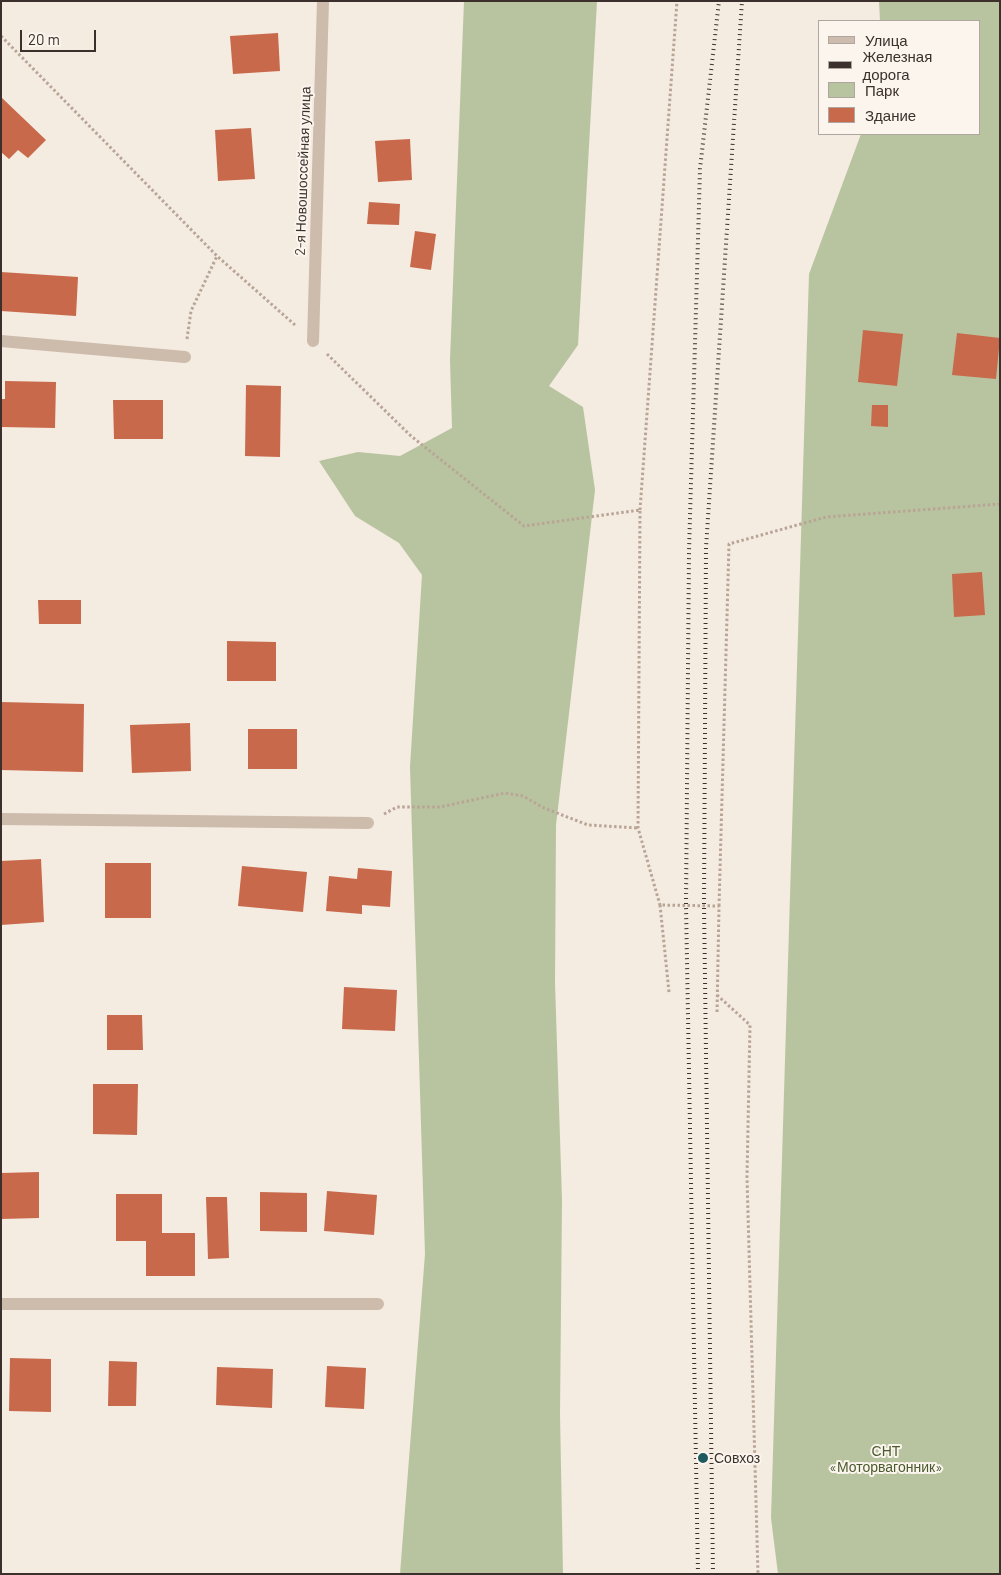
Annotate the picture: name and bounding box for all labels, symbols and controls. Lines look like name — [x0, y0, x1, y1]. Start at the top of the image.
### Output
scale bar — [22, 20, 99, 52]
legend — [818, 20, 981, 135]
text: 20 m — [28, 30, 60, 48]
text: Улица — [865, 31, 908, 49]
text: Железная дорога — [862, 47, 932, 83]
text: Парк — [865, 81, 899, 99]
street label: 2-я Новошоссейная улица — [292, 86, 314, 256]
text: Здание — [865, 106, 916, 124]
park label: СНТ «Моторвагонник» — [829, 1443, 943, 1475]
place label: Совхоз — [714, 1450, 760, 1466]
marker: Совхоз — [696, 1451, 710, 1465]

